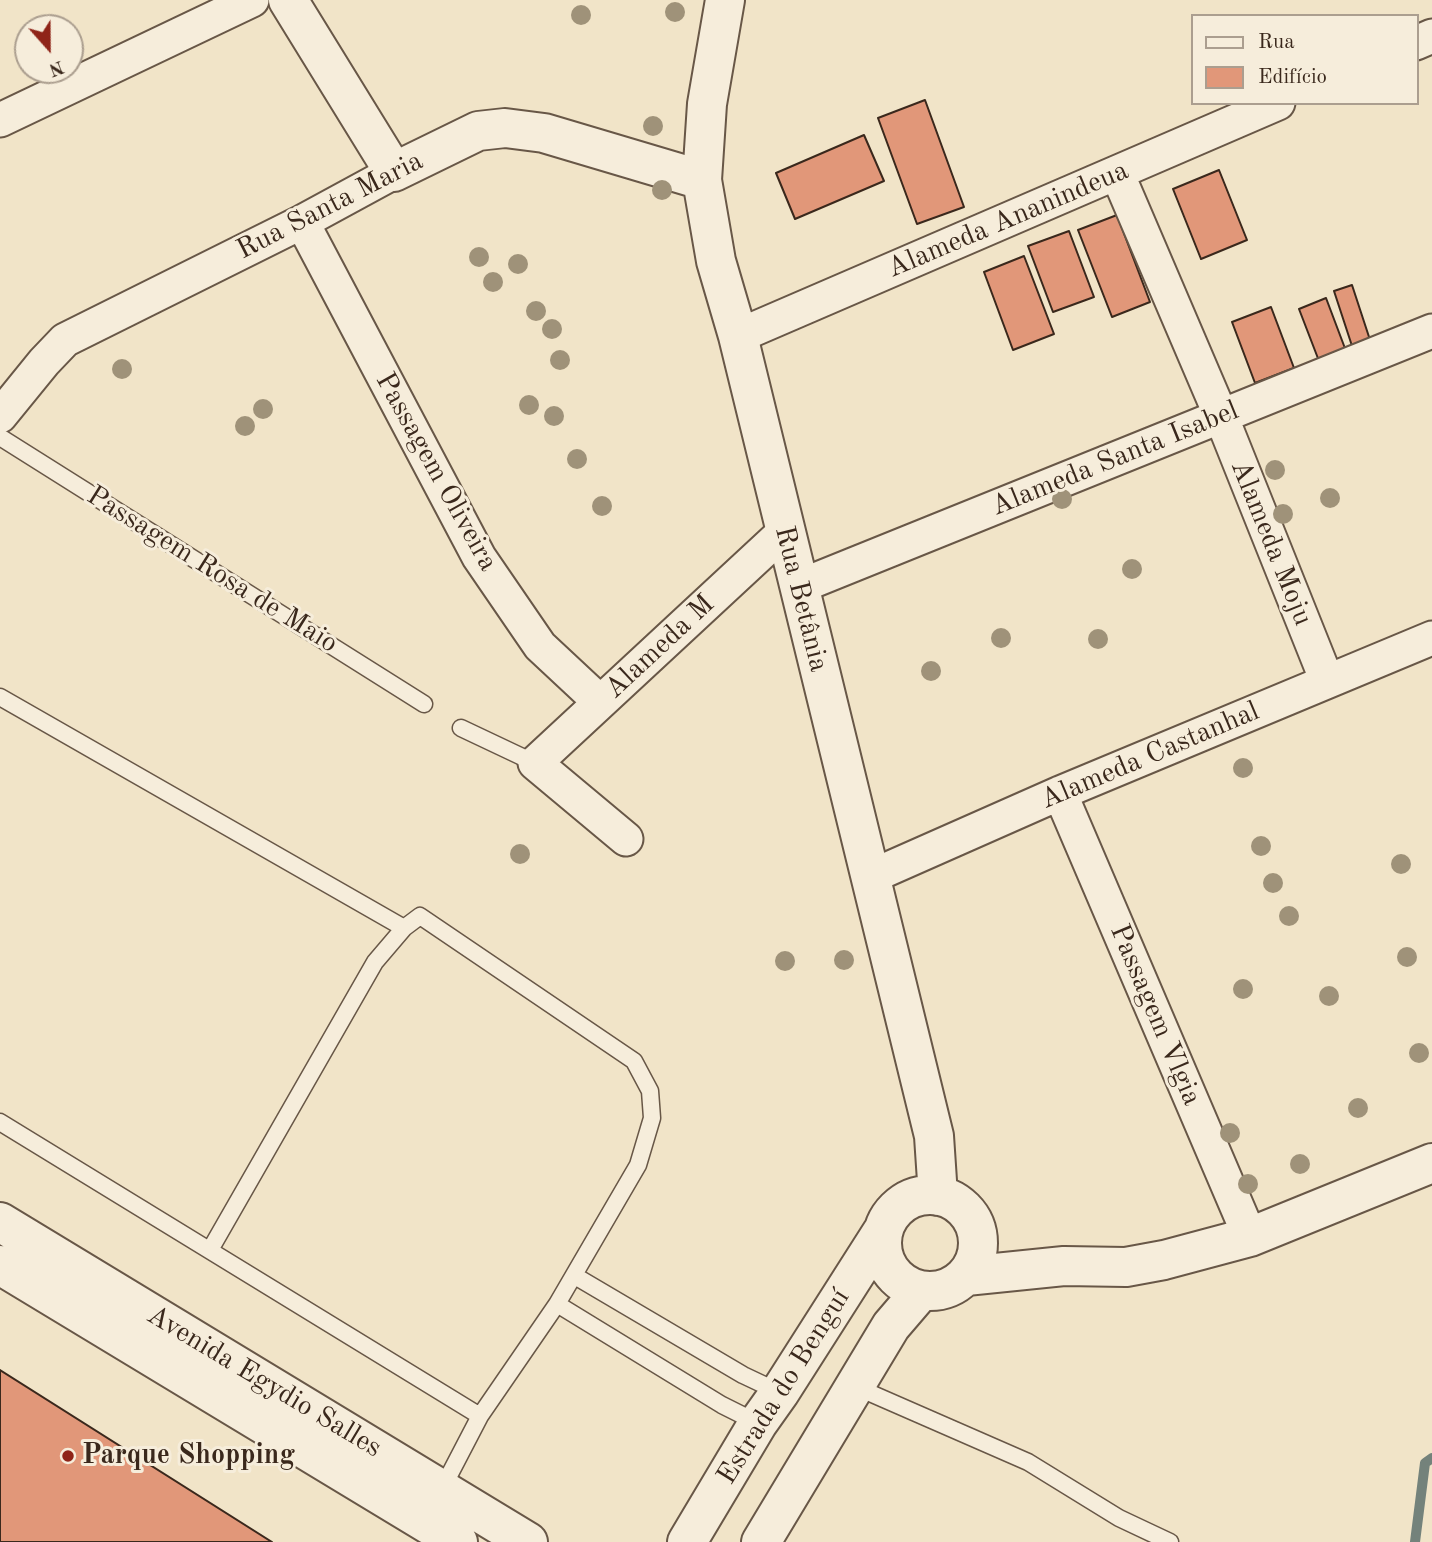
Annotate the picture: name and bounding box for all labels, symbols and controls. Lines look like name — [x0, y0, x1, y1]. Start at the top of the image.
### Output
north arrow — [14, 14, 84, 84]
legend — [1190, 14, 1418, 105]
text: Rua — [1258, 32, 1295, 53]
text: N — [46, 56, 66, 79]
text: Edifício — [1258, 67, 1327, 88]
street label: Rua Santa Maria — [231, 145, 429, 267]
street label: Alameda Ananindeua — [882, 154, 1134, 286]
street label: Passagem Oliveira — [368, 367, 504, 577]
street label: Alameda Santa Isabel — [986, 394, 1244, 524]
street label: Alameda Moju — [1223, 455, 1319, 631]
street label: Passagem Rosa de Maio — [80, 479, 344, 661]
street label: Rua Betânia — [767, 523, 835, 675]
street label: Alameda M — [598, 588, 722, 706]
street label: Alameda Castanhal — [1036, 695, 1264, 817]
street label: Passagem Vlgia — [1102, 919, 1208, 1111]
street label: Estrada do Benguí — [710, 1283, 858, 1491]
street label: Avenida Egydio Salles — [140, 1299, 388, 1465]
place label: Parque Shopping — [82, 1439, 295, 1473]
marker: Parque Shopping — [60, 1448, 76, 1464]

